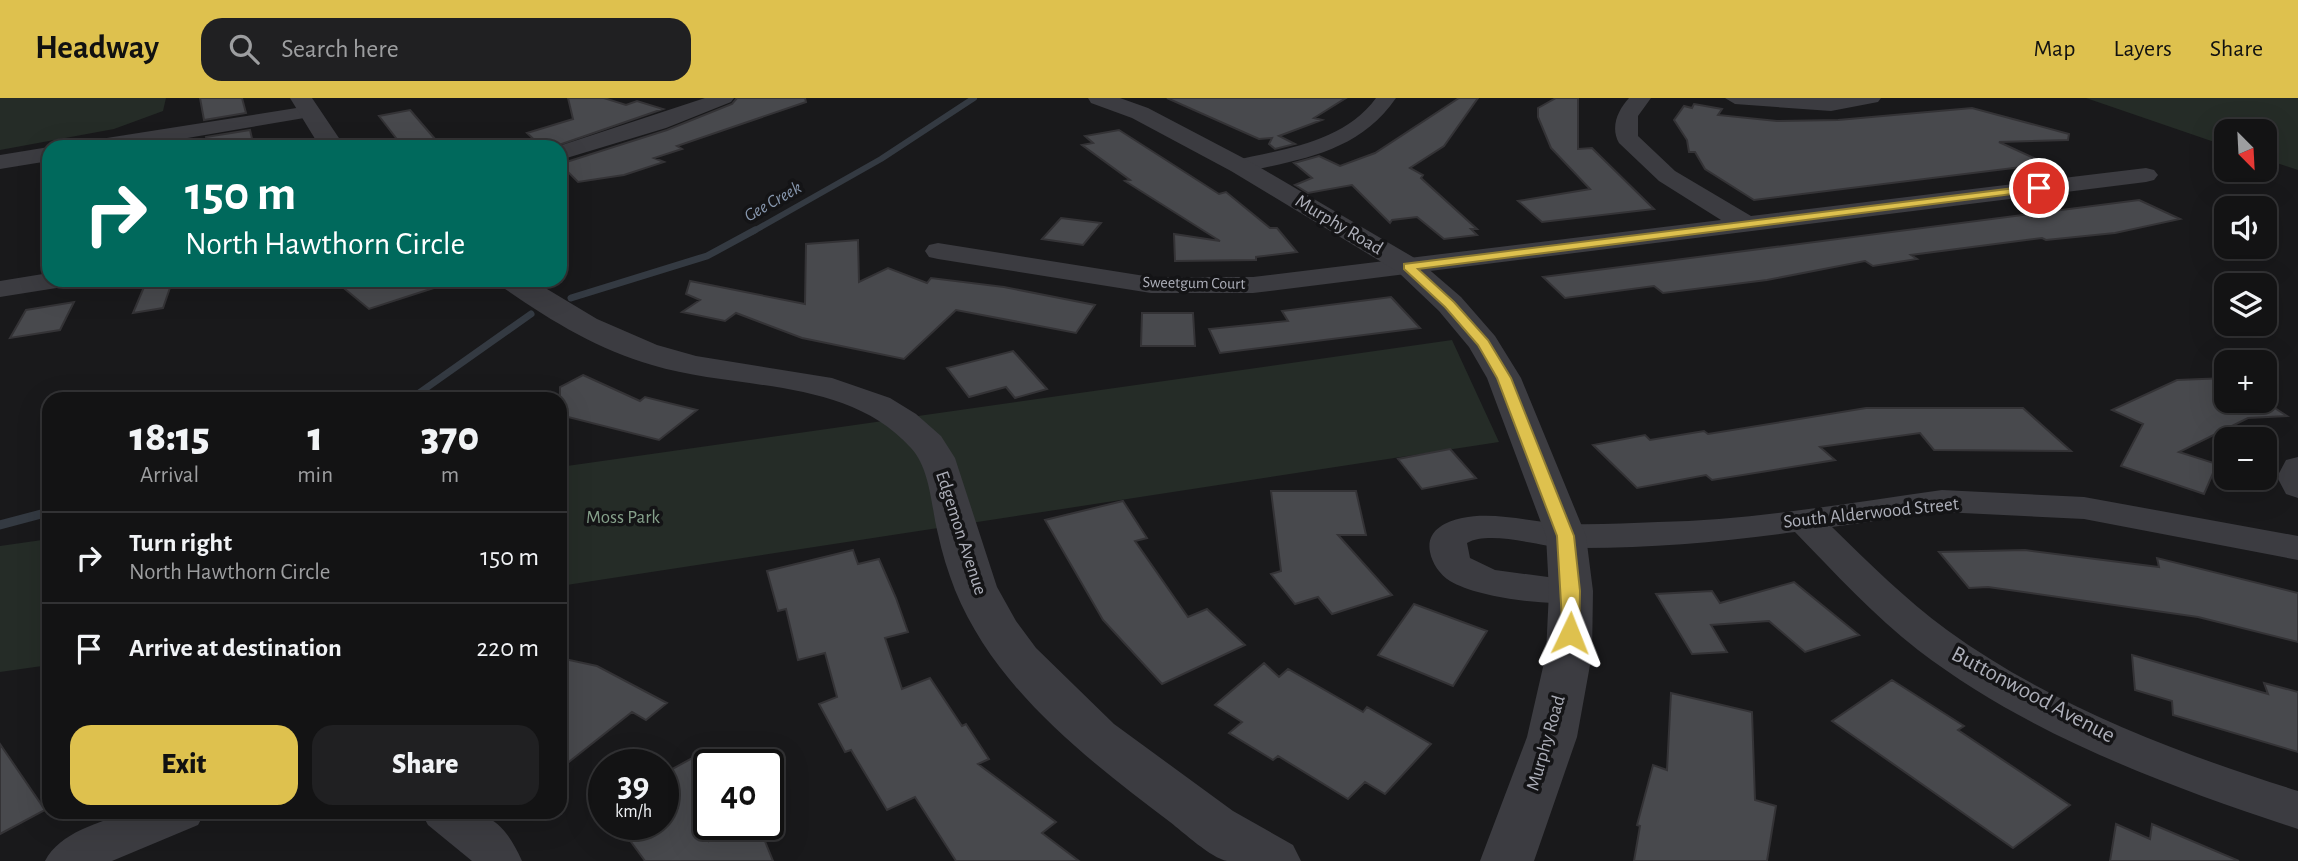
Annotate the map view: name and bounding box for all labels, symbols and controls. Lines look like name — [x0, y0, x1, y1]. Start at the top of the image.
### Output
search box — [201, 18, 691, 81]
icon: search — [225, 30, 263, 68]
text: Headway — [35, 32, 159, 65]
text: Search here — [281, 36, 399, 62]
text: Map — [2033, 37, 2075, 61]
text: Layers — [2113, 37, 2172, 61]
text: Share — [2210, 37, 2263, 61]
north arrow — [2214, 119, 2277, 182]
map controls — [2214, 119, 2277, 490]
pin — [2009, 158, 2069, 218]
icon: right — [70, 168, 161, 259]
icon: arrive — [2020, 169, 2058, 207]
text: 150 m — [185, 170, 296, 219]
water label: Gee Creek — [741, 179, 805, 225]
street label: Murphy Road — [1292, 191, 1386, 259]
button: sound — [2214, 196, 2277, 259]
text: North Hawthorn Circle — [185, 228, 465, 260]
button: layers — [2214, 273, 2277, 336]
street label: Sweetgum Court — [1143, 274, 1245, 292]
button: + — [2214, 350, 2277, 413]
text: 18:15 — [130, 416, 210, 458]
text: 1 — [307, 416, 323, 458]
text: 370 — [421, 416, 479, 458]
button: − — [2214, 427, 2277, 490]
text: Arrival — [140, 464, 199, 487]
text: min — [297, 464, 333, 487]
text: m — [441, 464, 459, 487]
street label: Edgemon Avenue — [932, 469, 990, 597]
street label: South Alderwood Street — [1782, 494, 1960, 532]
park label: Moss Park — [586, 508, 660, 527]
text: Turn right — [129, 530, 232, 556]
icon: right — [70, 539, 108, 577]
text: 150 m — [480, 544, 539, 570]
text: North Hawthorn Circle — [129, 561, 330, 584]
position arrow — [1533, 596, 1607, 670]
icon: arrive — [70, 630, 108, 668]
text: Arrive at destination — [129, 635, 342, 661]
text: 220 m — [477, 635, 539, 661]
street label: Buttonwood Avenue — [1947, 642, 2119, 748]
street label: Murphy Road — [1523, 693, 1569, 793]
button: Exit — [70, 725, 298, 805]
button: Share — [312, 725, 539, 805]
speed limit sign: 40 — [693, 749, 784, 840]
text: 39 — [617, 768, 649, 803]
text: km/h — [615, 803, 652, 821]

